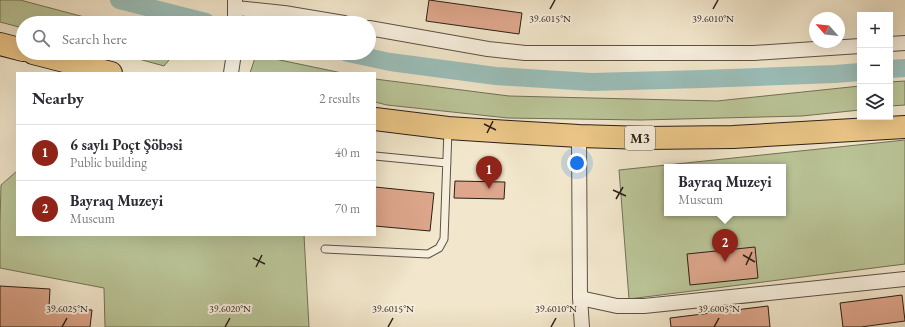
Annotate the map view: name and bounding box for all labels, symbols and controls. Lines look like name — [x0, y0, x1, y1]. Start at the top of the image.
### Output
text: 39.6015°N — [529, 12, 571, 25]
text: 39.6010°N — [692, 12, 734, 25]
north arrow — [809, 12, 845, 48]
map controls — [857, 12, 893, 120]
button: + — [857, 12, 893, 48]
search box — [16, 16, 376, 60]
icon: search — [30, 27, 52, 49]
text: Search here — [62, 29, 127, 48]
button: − — [857, 48, 893, 84]
button: layers — [857, 84, 893, 120]
text: Nearby — [32, 87, 84, 109]
text: 2 results — [319, 90, 360, 107]
road number: M3 — [625, 126, 655, 150]
text: 6 saylı Poçt Şöbəsi — [70, 135, 183, 154]
text: 1 — [42, 144, 48, 161]
text: 40 m — [335, 144, 360, 161]
your location — [567, 153, 587, 173]
text: Public building — [70, 154, 147, 171]
pin: 1 — [476, 156, 502, 189]
popup — [664, 164, 786, 216]
text: Bayraq Muzeyi — [678, 172, 772, 191]
text: Bayraq Muzeyi — [70, 191, 163, 210]
text: Museum — [678, 191, 723, 208]
text: 2 — [42, 200, 48, 217]
text: 70 m — [335, 200, 360, 217]
text: Museum — [70, 210, 115, 227]
pin: 2 — [712, 229, 738, 262]
text: 39.6025°N — [46, 302, 88, 315]
text: 39.6020°N — [209, 302, 251, 315]
text: 39.6015°N — [372, 302, 414, 315]
text: 39.6010°N — [535, 302, 577, 315]
text: 39.6005°N — [698, 302, 740, 315]

